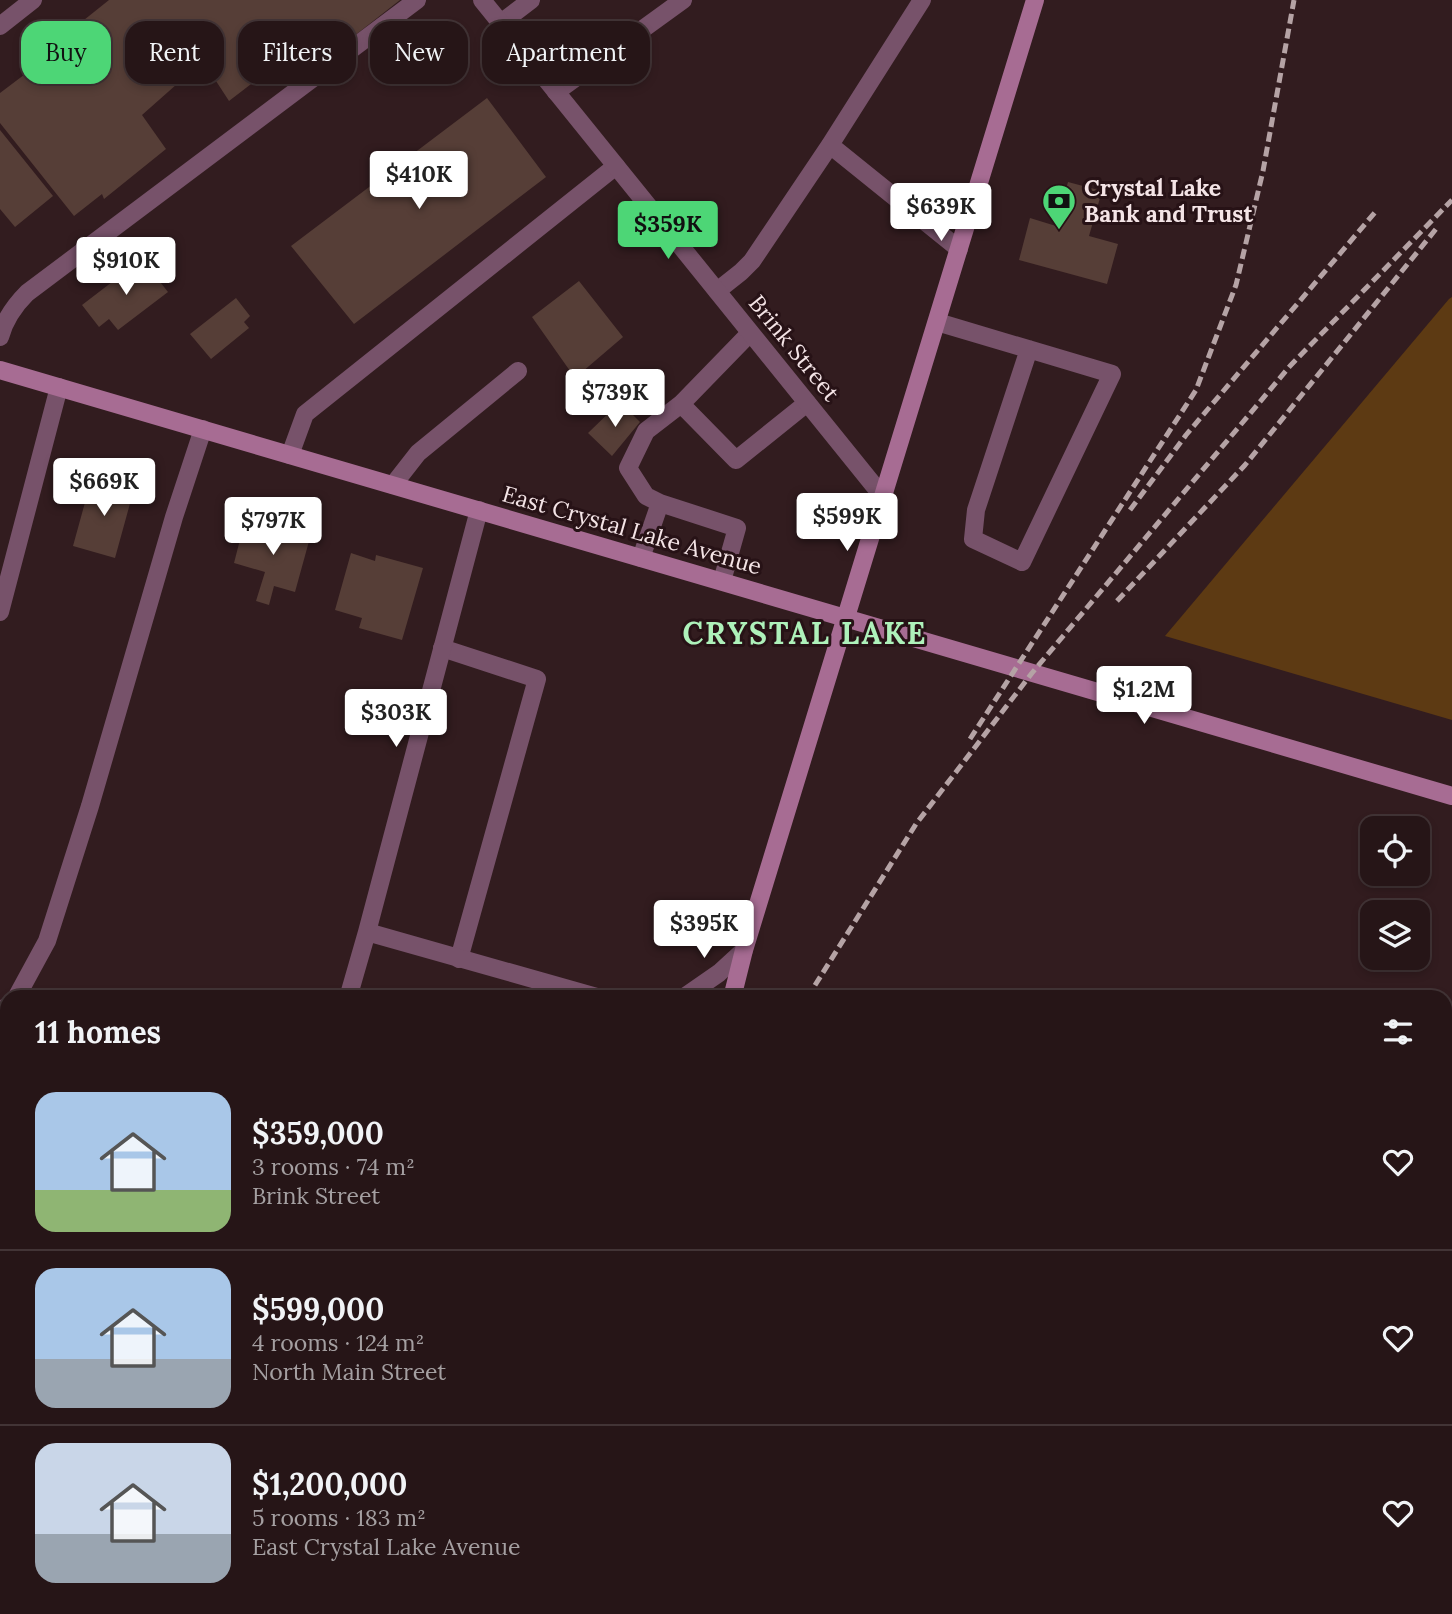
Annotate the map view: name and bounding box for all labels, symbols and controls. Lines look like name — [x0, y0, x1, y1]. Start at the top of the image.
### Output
chip: Buy — [21, 21, 111, 84]
chip: Rent — [125, 21, 224, 84]
chip: Filters — [238, 21, 356, 84]
chip: New — [370, 21, 468, 84]
chip: Apartment — [482, 21, 650, 84]
pin: $410K — [370, 152, 468, 211]
text: $410K — [386, 159, 452, 188]
place label: Crystal Lake Bank and Trust — [1084, 173, 1253, 228]
bank icon: Crystal Lake Bank and Trust — [1040, 182, 1078, 231]
pin: $639K — [892, 184, 990, 243]
text: $639K — [906, 191, 976, 220]
pin: $359K — [619, 202, 717, 261]
text: $359K — [634, 209, 702, 238]
pin: $910K — [77, 238, 175, 297]
text: $910K — [92, 245, 160, 274]
street label: Brink Street — [743, 289, 846, 407]
pin: $739K — [566, 370, 664, 429]
text: $739K — [582, 377, 648, 406]
pin: $669K — [55, 458, 153, 518]
text: $669K — [69, 466, 139, 495]
street label: East Crystal Lake Avenue — [499, 479, 765, 580]
pin: $599K — [798, 494, 896, 553]
pin: $797K — [224, 498, 322, 557]
text: $599K — [813, 501, 881, 530]
text: $797K — [241, 505, 305, 534]
district label: CRYSTAL LAKE — [682, 614, 928, 652]
pin: $1.2M — [1095, 666, 1193, 726]
text: $1.2M — [1113, 674, 1175, 703]
pin: $303K — [347, 690, 445, 749]
text: $303K — [361, 697, 431, 726]
map controls — [1360, 816, 1430, 970]
button: locate — [1360, 816, 1430, 886]
pin: $395K — [655, 900, 753, 960]
button: layers — [1360, 900, 1430, 970]
text: $395K — [670, 908, 738, 937]
text: 11 homes — [35, 1013, 161, 1051]
icon: filters — [1379, 1013, 1417, 1051]
text: $359,000 — [252, 1114, 384, 1152]
icon: home — [91, 1120, 175, 1204]
icon: heart — [1379, 1143, 1417, 1181]
text: 3 rooms · 74 m² — [252, 1152, 415, 1181]
text: Brink Street — [252, 1181, 380, 1210]
text: $599,000 — [252, 1290, 384, 1328]
icon: home — [91, 1296, 175, 1380]
icon: heart — [1379, 1319, 1417, 1357]
text: 4 rooms · 124 m² — [252, 1328, 424, 1357]
text: North Main Street — [252, 1357, 446, 1386]
text: $1,200,000 — [252, 1465, 407, 1503]
icon: home — [91, 1471, 175, 1555]
icon: heart — [1379, 1494, 1417, 1532]
text: 5 rooms · 183 m² — [252, 1503, 426, 1532]
text: East Crystal Lake Avenue — [252, 1532, 521, 1561]

